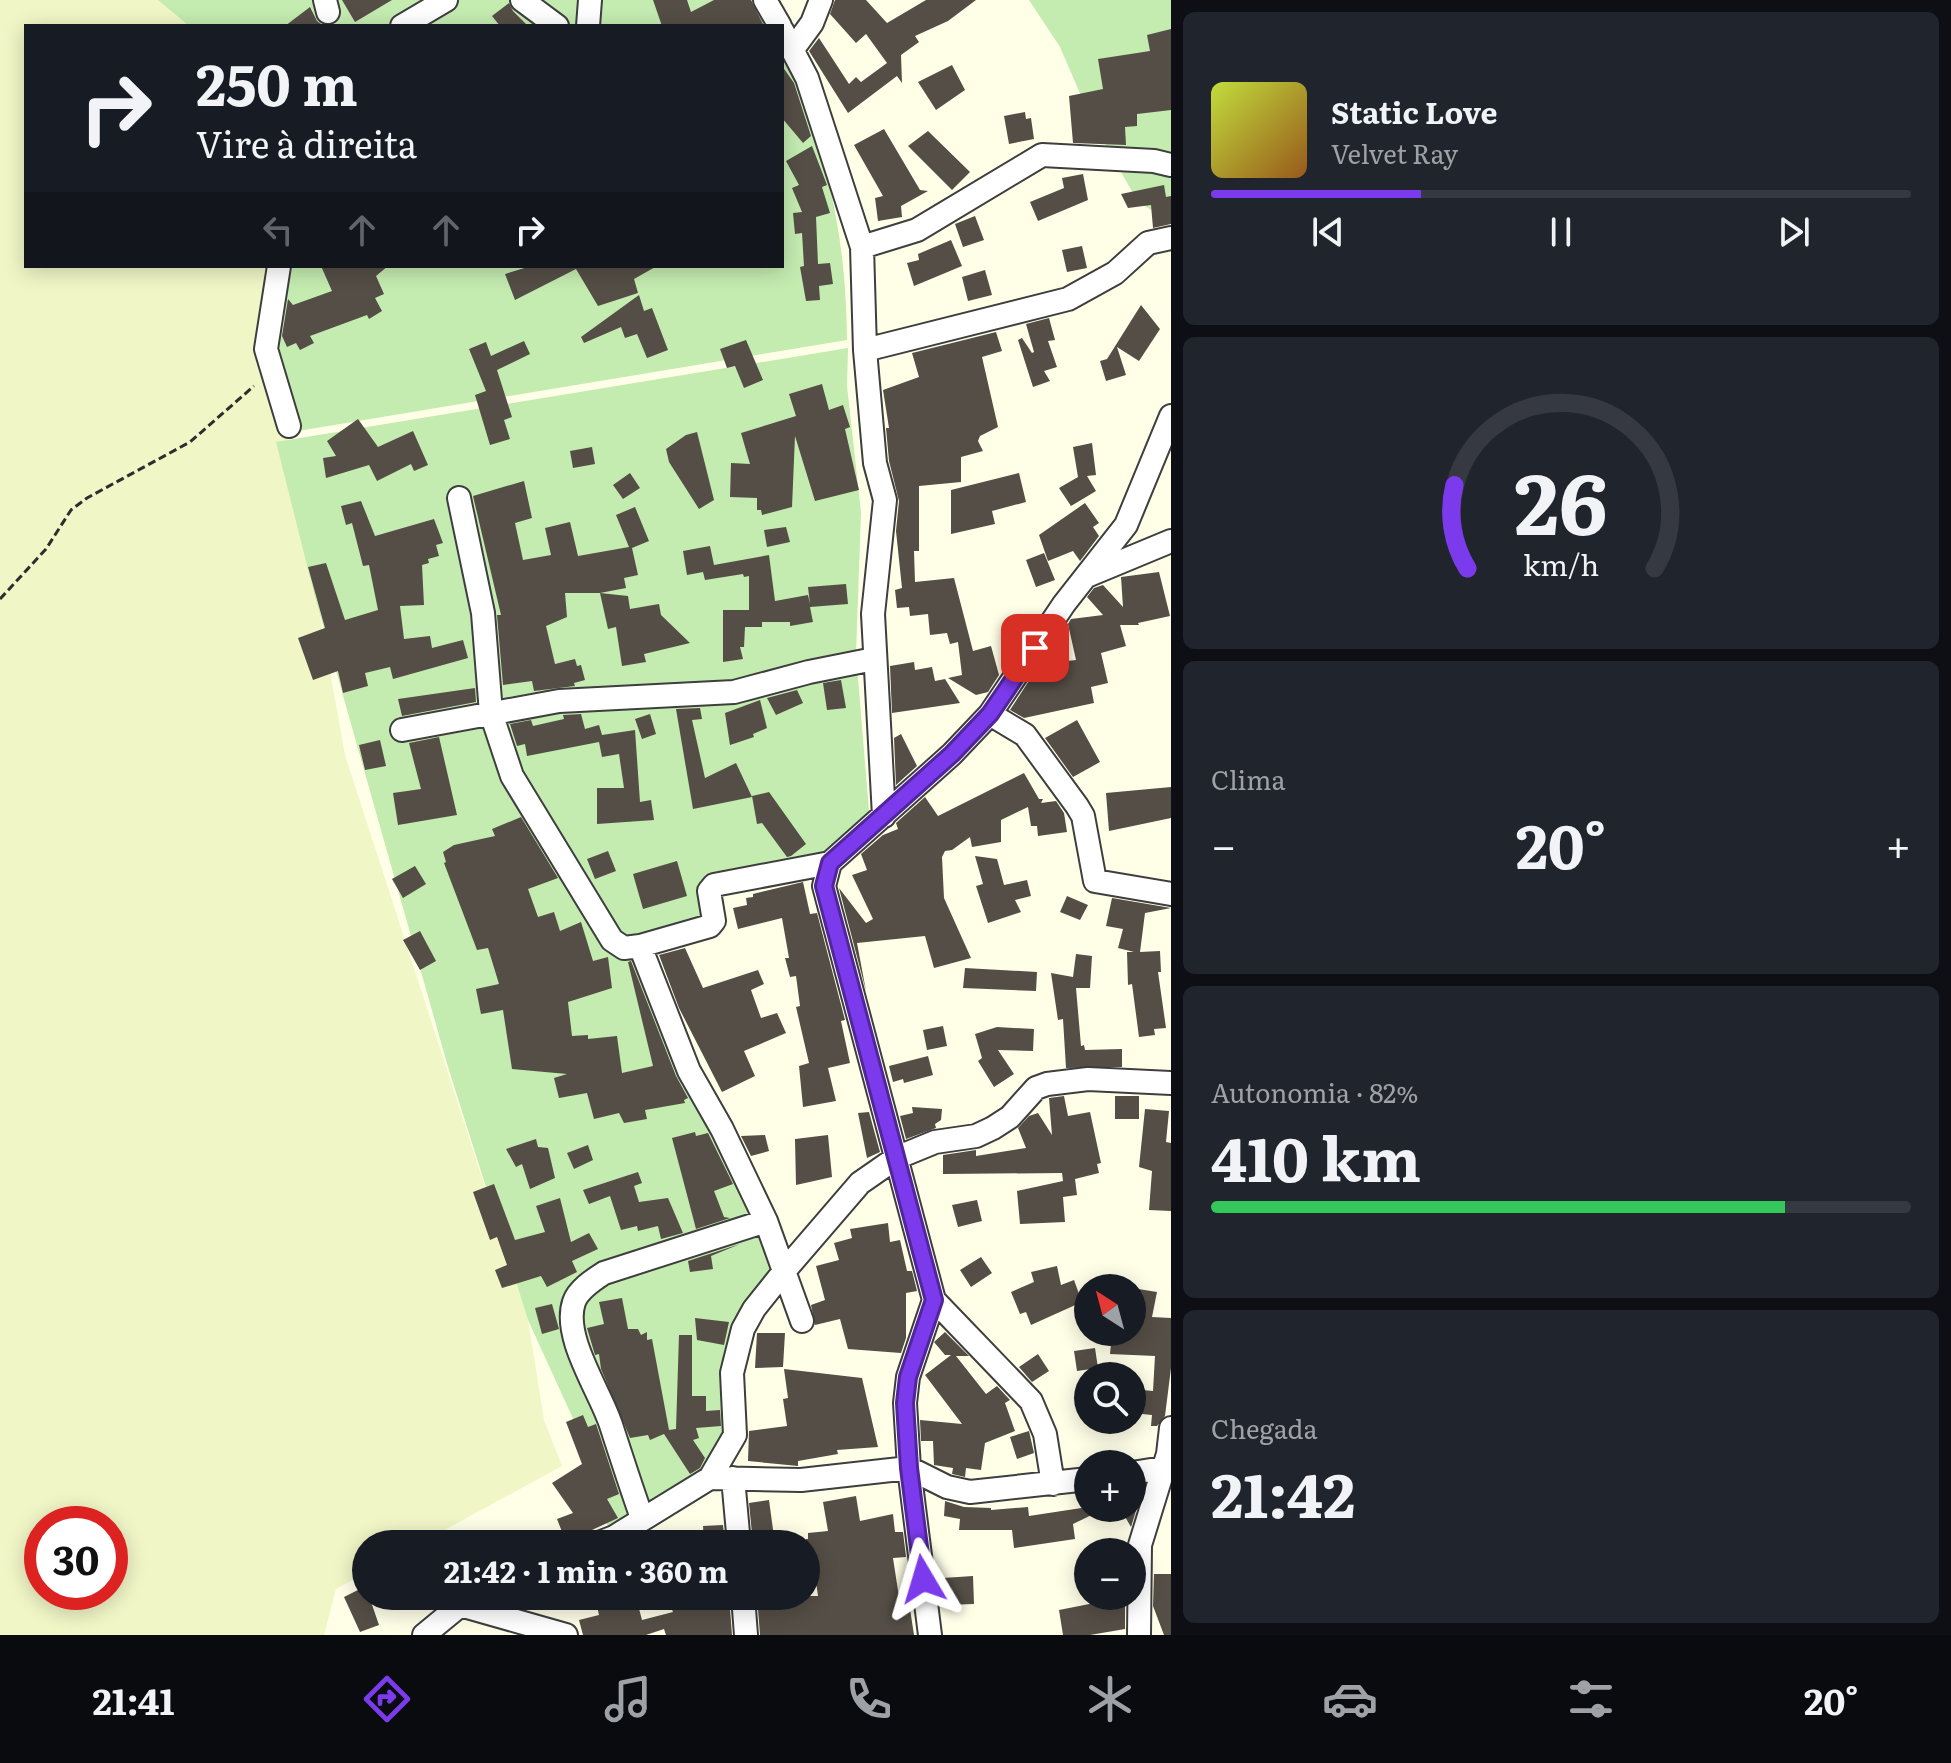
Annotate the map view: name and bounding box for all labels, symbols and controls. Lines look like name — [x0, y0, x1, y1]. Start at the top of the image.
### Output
text: 250 m — [196, 40, 358, 123]
icon: right — [64, 56, 168, 160]
text: Static Love — [1331, 89, 1498, 133]
text: Vire à direita — [196, 116, 417, 169]
text: Velvet Ray — [1331, 133, 1458, 172]
icon: left — [256, 208, 300, 252]
icon: ahead — [340, 208, 384, 252]
icon: ahead — [424, 208, 468, 252]
icon: right — [508, 208, 552, 252]
icon: previous — [1306, 210, 1350, 254]
icon: pause — [1539, 210, 1583, 254]
icon: next — [1772, 210, 1816, 254]
text: 26 — [1514, 436, 1608, 560]
text: km/h — [1523, 542, 1599, 585]
pin — [1001, 614, 1069, 682]
icon: arrive — [1013, 626, 1057, 670]
text: Clima — [1211, 759, 1286, 798]
text: 20° — [1516, 798, 1606, 887]
text: − — [1211, 810, 1237, 876]
text: + — [1885, 810, 1911, 876]
text: Autonomia · 82% — [1211, 1072, 1418, 1111]
text: 410 km — [1211, 1111, 1421, 1200]
north arrow — [1074, 1274, 1146, 1346]
map controls — [1074, 1274, 1146, 1610]
button: search — [1074, 1362, 1146, 1434]
text: Chegada — [1211, 1408, 1318, 1447]
text: 21:42 — [1211, 1447, 1355, 1536]
button: + — [1074, 1450, 1146, 1522]
speed limit sign: 30 — [24, 1506, 128, 1610]
position arrow — [881, 1537, 965, 1621]
button: − — [1074, 1538, 1146, 1610]
text: 21:42 · 1 min · 360 m — [444, 1548, 728, 1592]
icon: directions — [359, 1671, 415, 1727]
icon: music — [600, 1671, 656, 1727]
icon: phone — [841, 1671, 897, 1727]
icon: climate — [1082, 1671, 1138, 1727]
icon: car — [1322, 1671, 1378, 1727]
icon: filters — [1563, 1671, 1619, 1727]
text: 21:41 — [92, 1673, 174, 1726]
text: 20° — [1804, 1673, 1858, 1726]

